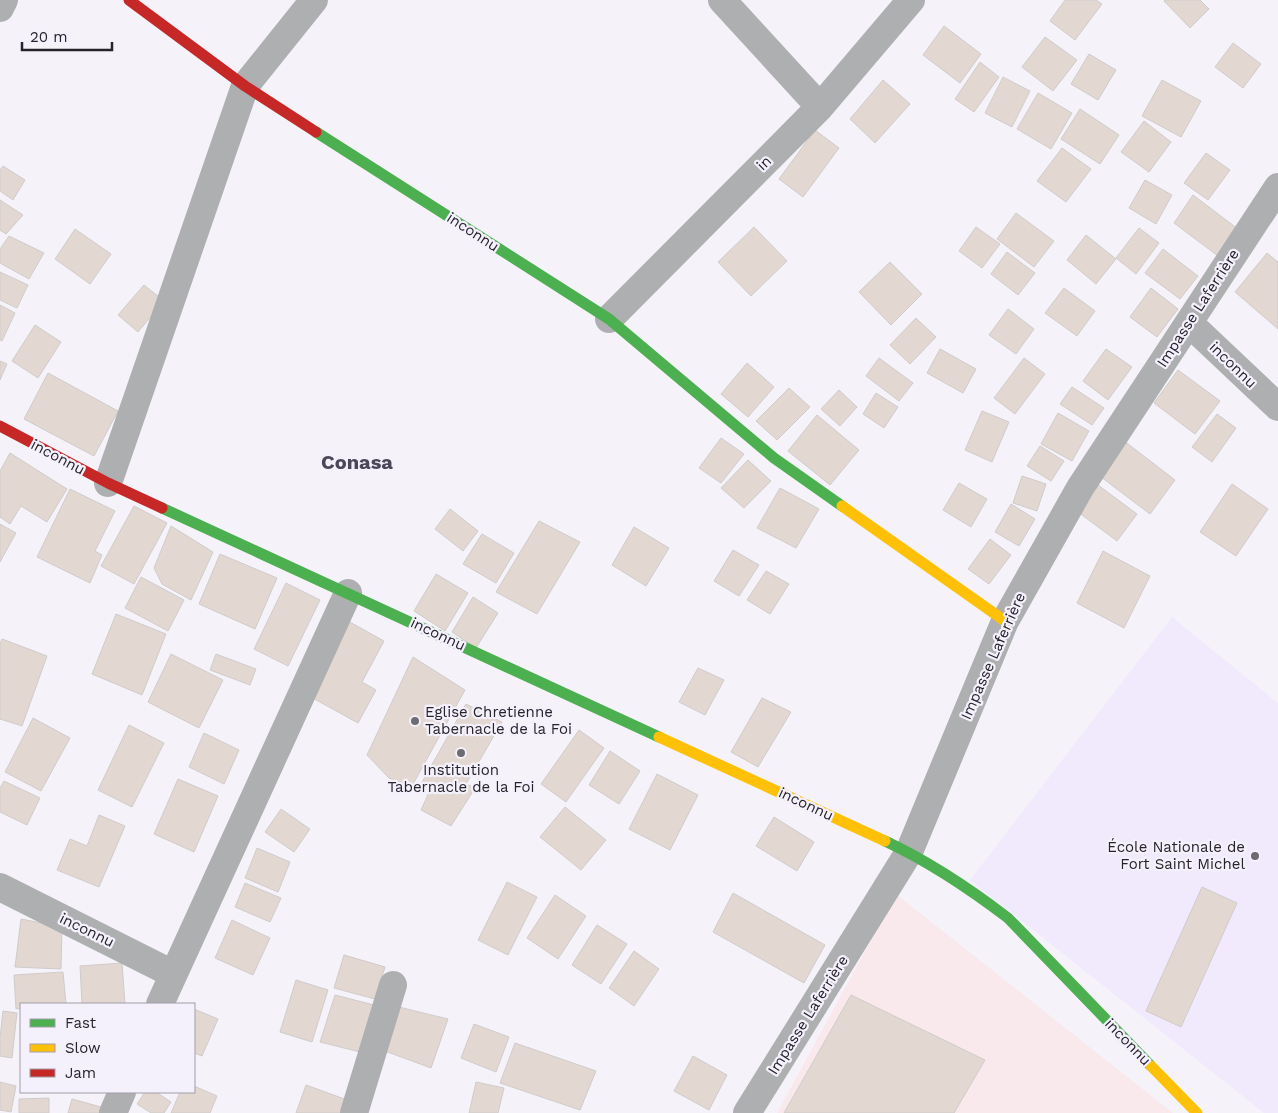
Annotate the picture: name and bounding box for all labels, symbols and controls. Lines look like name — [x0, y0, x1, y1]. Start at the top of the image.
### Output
scale bar — [22, 20, 112, 52]
text: 20 m — [30, 28, 68, 46]
street label: in — [753, 152, 775, 174]
street label: inconnu — [444, 209, 502, 255]
street label: Impasse Laferrière — [1153, 246, 1243, 370]
street label: inconnu — [1206, 338, 1260, 392]
street label: inconnu — [28, 435, 88, 479]
district label: Conasa — [321, 450, 393, 474]
street label: Impasse Laferrière — [957, 590, 1029, 722]
street label: inconnu — [408, 613, 468, 655]
place label: Eglise Chretienne Tabernacle de la Foi — [425, 703, 572, 738]
marker: Eglise Chretienne Tabernacle de la Foi — [409, 715, 421, 727]
marker: Institution Tabernacle de la Foi — [455, 747, 467, 759]
place label: Institution Tabernacle de la Foi — [387, 761, 535, 796]
street label: inconnu — [776, 783, 836, 825]
place label: École Nationale de Fort Saint Michel — [1107, 838, 1245, 873]
marker: École Nationale de Fort Saint Michel — [1249, 850, 1261, 862]
street label: inconnu — [57, 909, 117, 951]
street label: Impasse Laferrière — [764, 952, 852, 1078]
legend — [20, 1003, 195, 1093]
text: Fast — [65, 1014, 97, 1032]
street label: inconnu — [1101, 1015, 1155, 1069]
text: Slow — [65, 1039, 101, 1057]
text: Jam — [65, 1064, 96, 1082]

